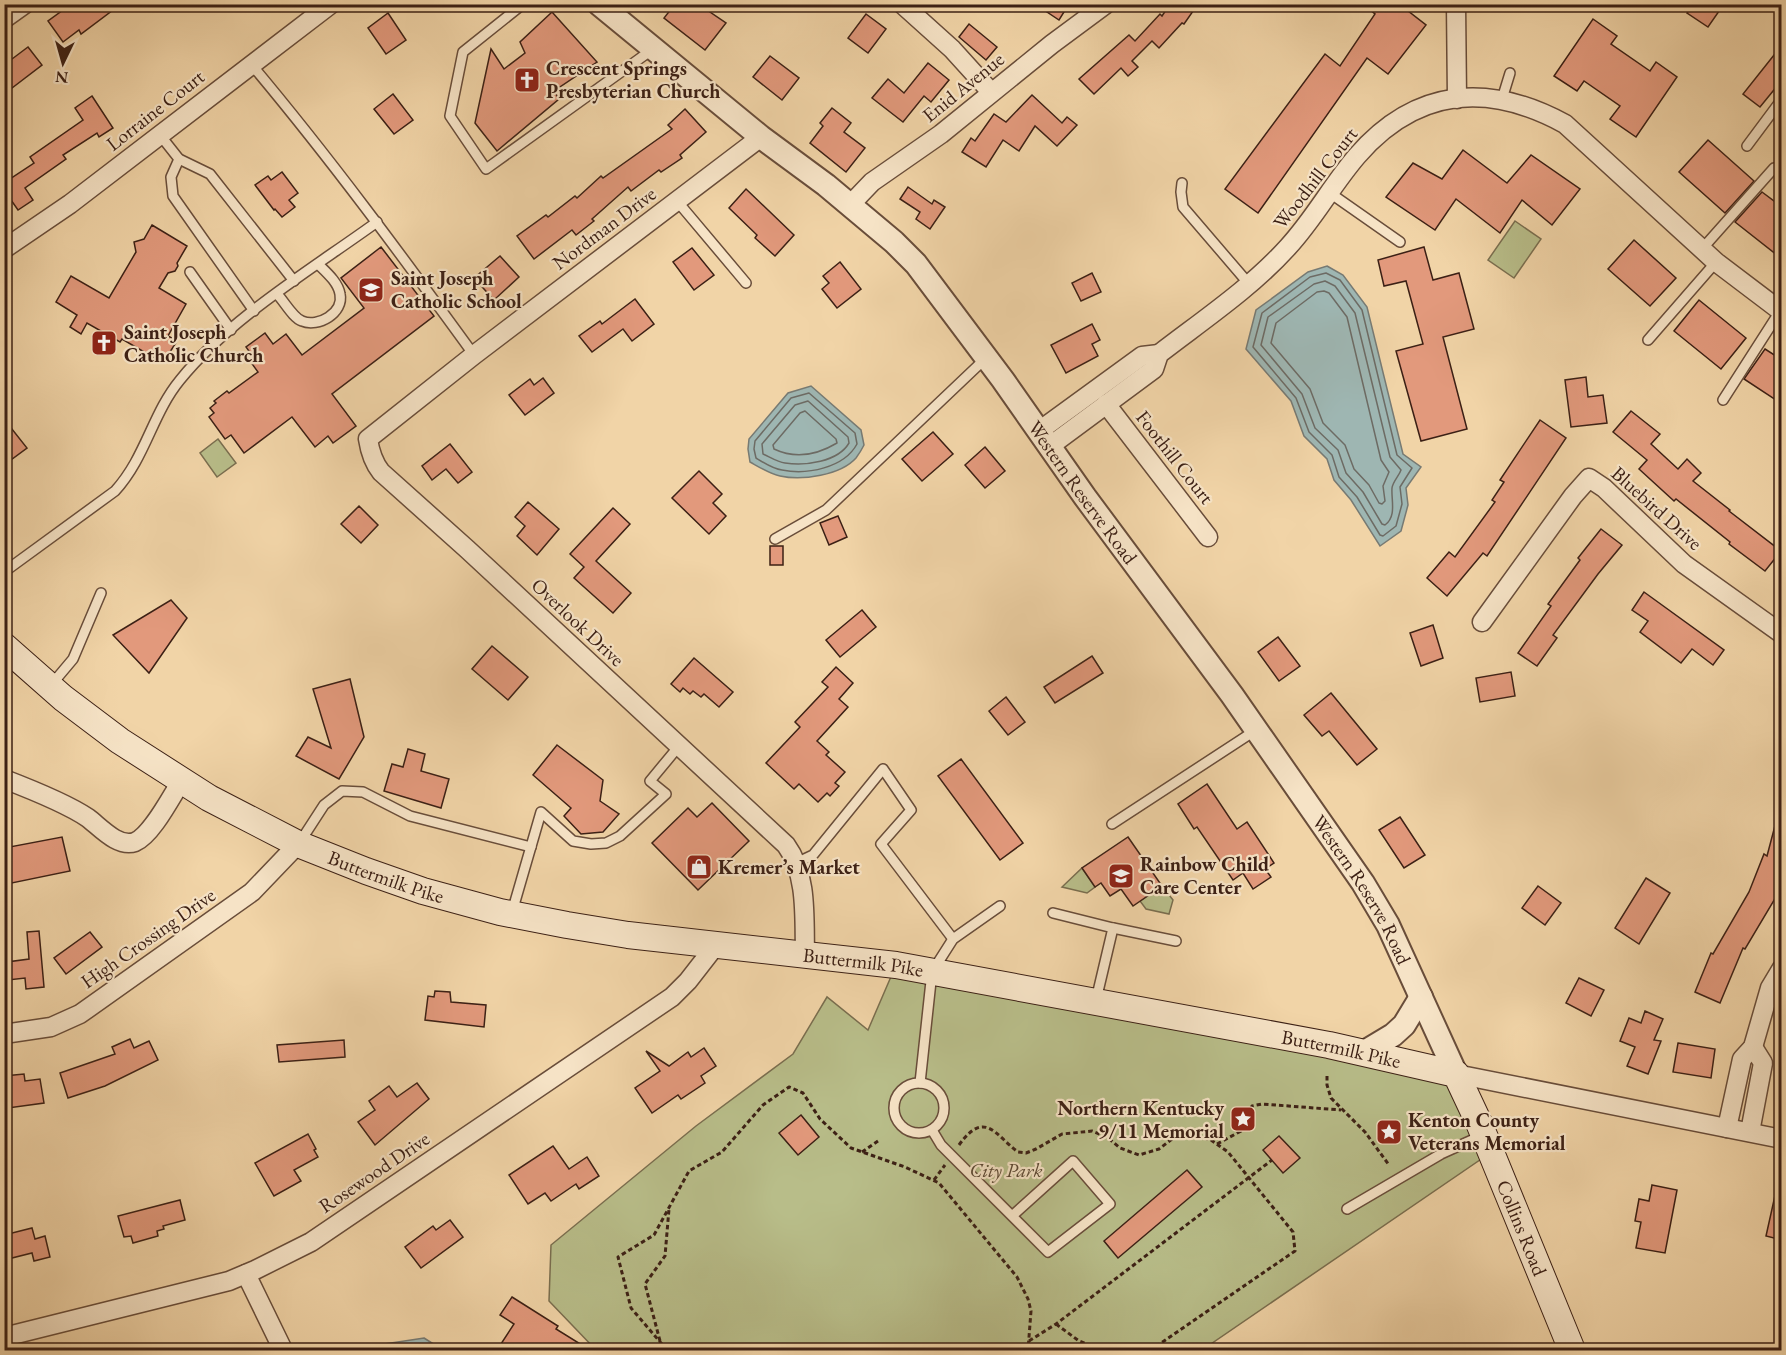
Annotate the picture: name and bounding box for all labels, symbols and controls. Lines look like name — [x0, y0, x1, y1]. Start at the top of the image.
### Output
north arrow — [33, 33, 93, 93]
street label: Enid Avenue — [917, 46, 1010, 128]
place label: Crescent Springs Presbyterian Church — [546, 55, 720, 104]
street label: Lorraine Court — [101, 63, 210, 157]
church icon: Crescent Springs Presbyterian Church — [512, 65, 542, 95]
text: N — [54, 66, 69, 88]
street label: Woodhill Court — [1267, 121, 1363, 234]
street label: Nordman Drive — [547, 180, 661, 276]
place label: Saint Joseph Catholic School — [391, 265, 522, 314]
school or university icon: Saint Joseph Catholic School — [356, 275, 386, 305]
place label: Saint Joseph Catholic Church — [124, 319, 263, 368]
church icon: Saint Joseph Catholic Church — [89, 328, 119, 358]
street label: Foothill Court — [1130, 405, 1220, 510]
street label: Western Reserve Road — [1022, 415, 1144, 570]
street label: Bluebird Drive — [1606, 460, 1708, 556]
street label: Overlook Drive — [526, 572, 630, 672]
street label: Western Reserve Road — [1306, 810, 1418, 969]
street label: Buttermilk Pike — [324, 844, 447, 909]
place label: Rainbow Child Care Center — [1140, 851, 1269, 900]
shop icon: Kremer’s Market — [684, 852, 714, 882]
place label: Kremer’s Market — [718, 854, 860, 880]
school or university icon: Rainbow Child Care Center — [1106, 861, 1136, 891]
street label: High Crossing Drive — [76, 882, 221, 994]
street label: Buttermilk Pike — [802, 942, 926, 983]
street label: Buttermilk Pike — [1279, 1024, 1403, 1074]
place label: Northern Kentucky 9/11 Memorial — [1057, 1095, 1224, 1144]
place icon: Northern Kentucky 9/11 Memorial — [1228, 1104, 1258, 1134]
place label: Kenton County Veterans Memorial — [1408, 1107, 1566, 1156]
place icon: Kenton County Veterans Memorial — [1374, 1117, 1404, 1147]
street label: Rosewood Drive — [314, 1125, 435, 1219]
park label: City Park — [970, 1157, 1042, 1183]
street label: Collins Road — [1491, 1176, 1553, 1280]

